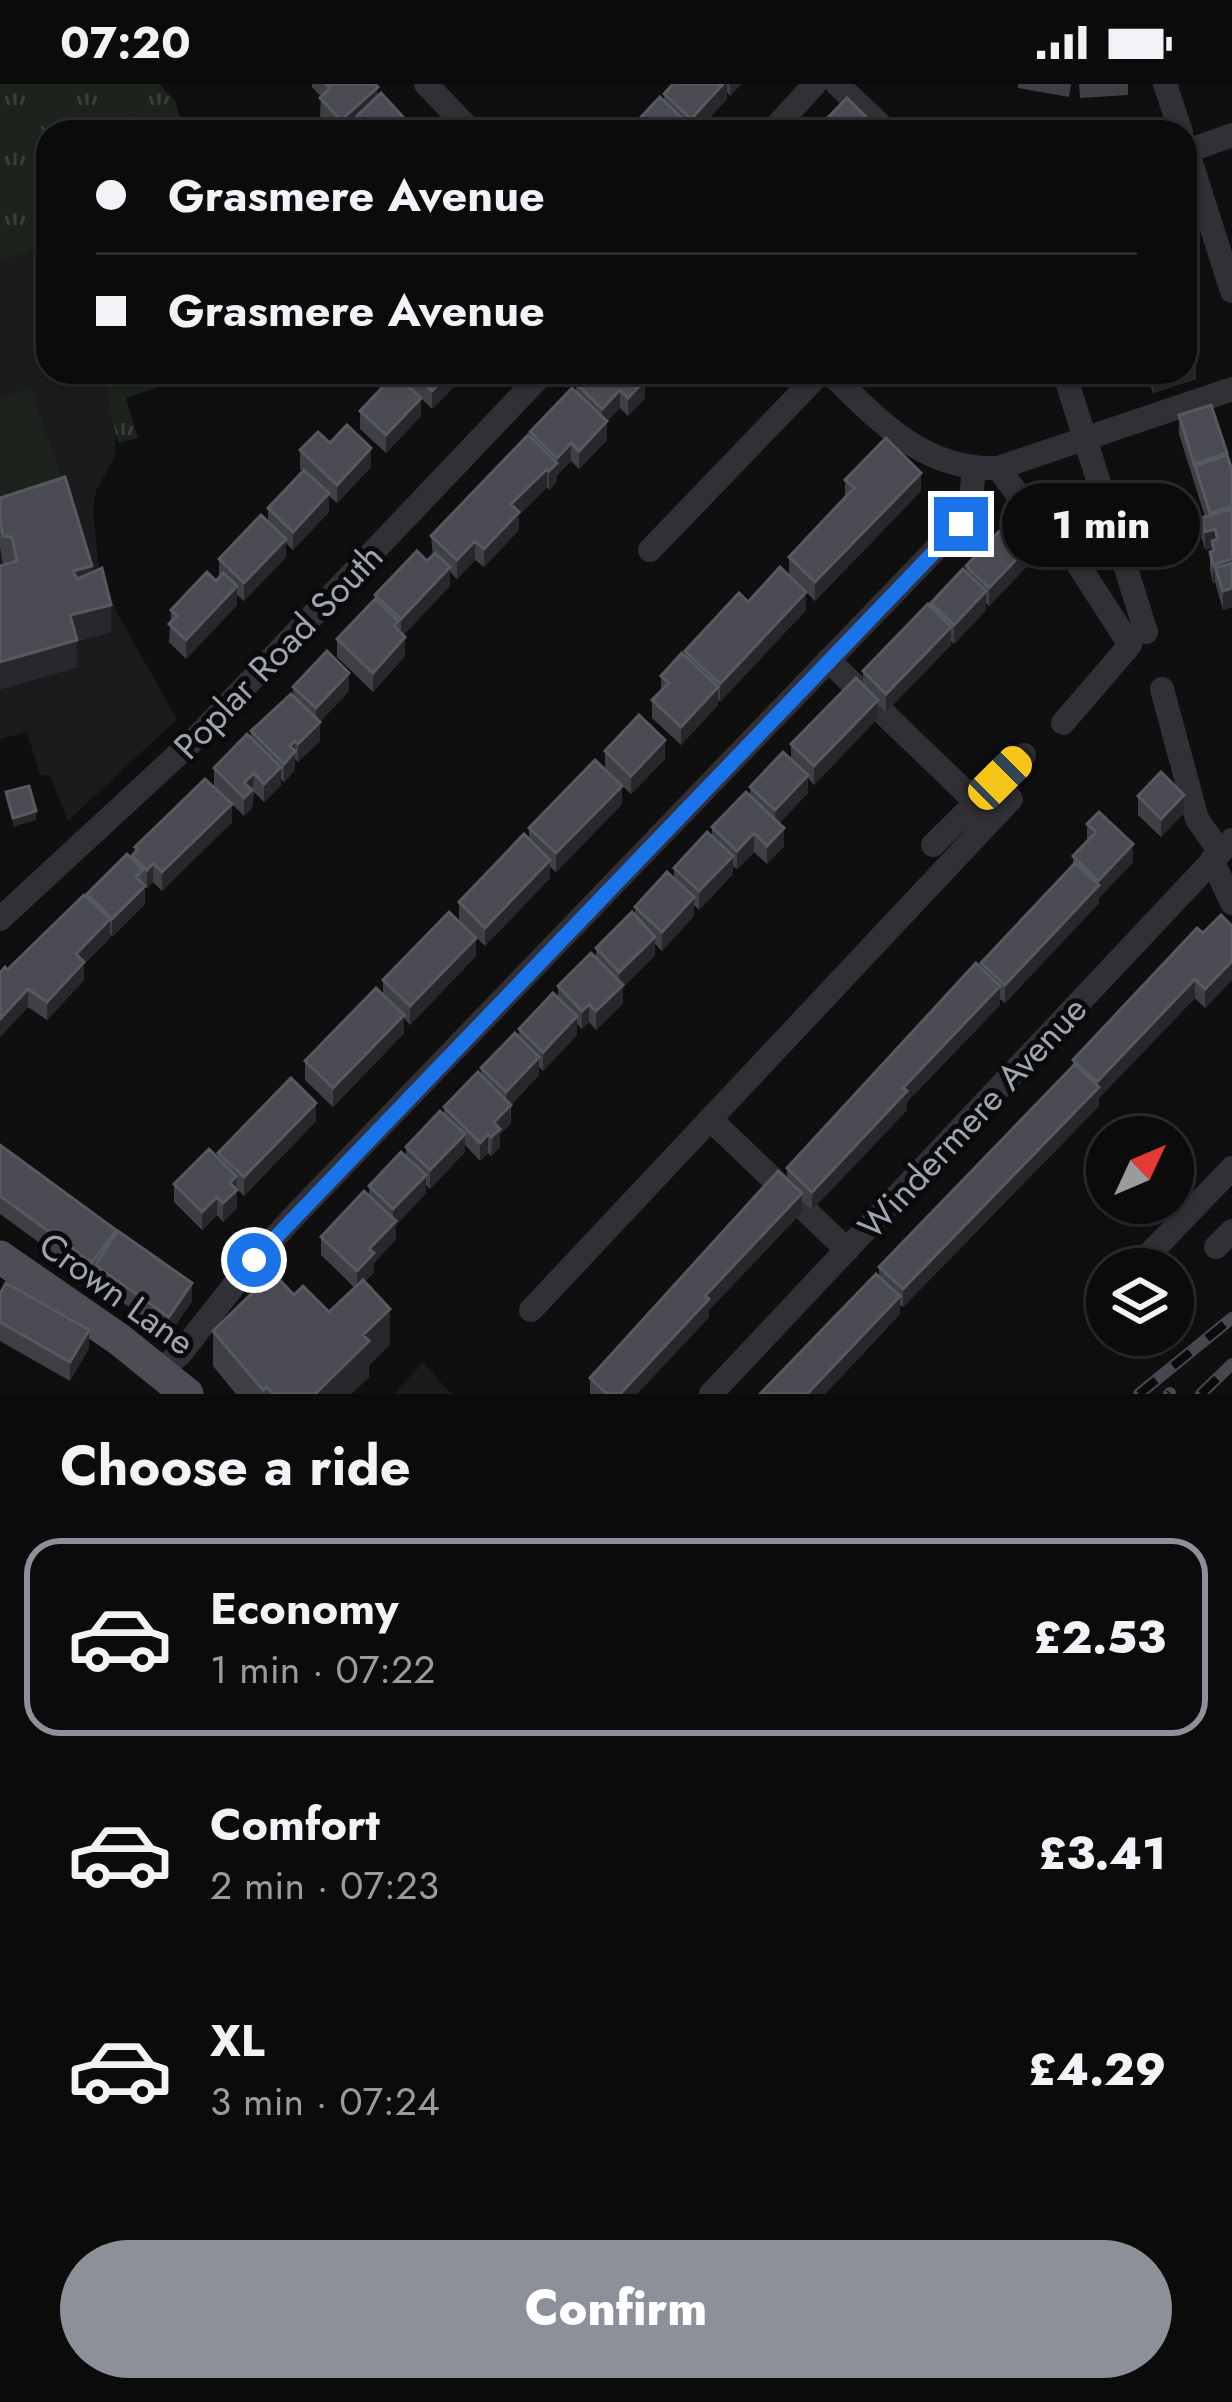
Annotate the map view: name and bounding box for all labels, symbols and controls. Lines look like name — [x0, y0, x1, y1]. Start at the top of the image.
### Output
text: 07:20 — [60, 10, 191, 75]
text: Grasmere Avenue — [168, 163, 545, 228]
text: Grasmere Avenue — [168, 278, 545, 343]
callout: 1 min — [1003, 482, 1201, 566]
text: 1 min — [1052, 496, 1150, 553]
route end — [934, 497, 988, 551]
street label: Poplar Road South — [161, 532, 395, 770]
car — [962, 740, 1038, 816]
street label: Windermere Avenue — [845, 984, 1099, 1250]
north arrow — [1086, 1116, 1194, 1224]
map controls — [1086, 1116, 1194, 1356]
street label: Crown Lane — [29, 1219, 205, 1367]
route start — [227, 1233, 281, 1287]
button: layers — [1086, 1248, 1194, 1356]
text: Choose a ride — [60, 1427, 411, 1505]
text: Economy — [210, 1576, 398, 1641]
icon: car — [66, 1583, 174, 1691]
text: £2.53 — [1034, 1605, 1166, 1670]
text: 1 min · 07:22 — [210, 1641, 435, 1698]
text: Comfort — [210, 1792, 380, 1857]
icon: car — [66, 1799, 174, 1907]
text: £3.41 — [1038, 1821, 1166, 1886]
text: 2 min · 07:23 — [210, 1857, 439, 1914]
text: XL — [210, 2008, 265, 2073]
icon: car — [66, 2015, 174, 2123]
text: £4.29 — [1028, 2037, 1166, 2102]
text: 3 min · 07:24 — [210, 2073, 440, 2130]
button: Confirm — [60, 2240, 1172, 2378]

